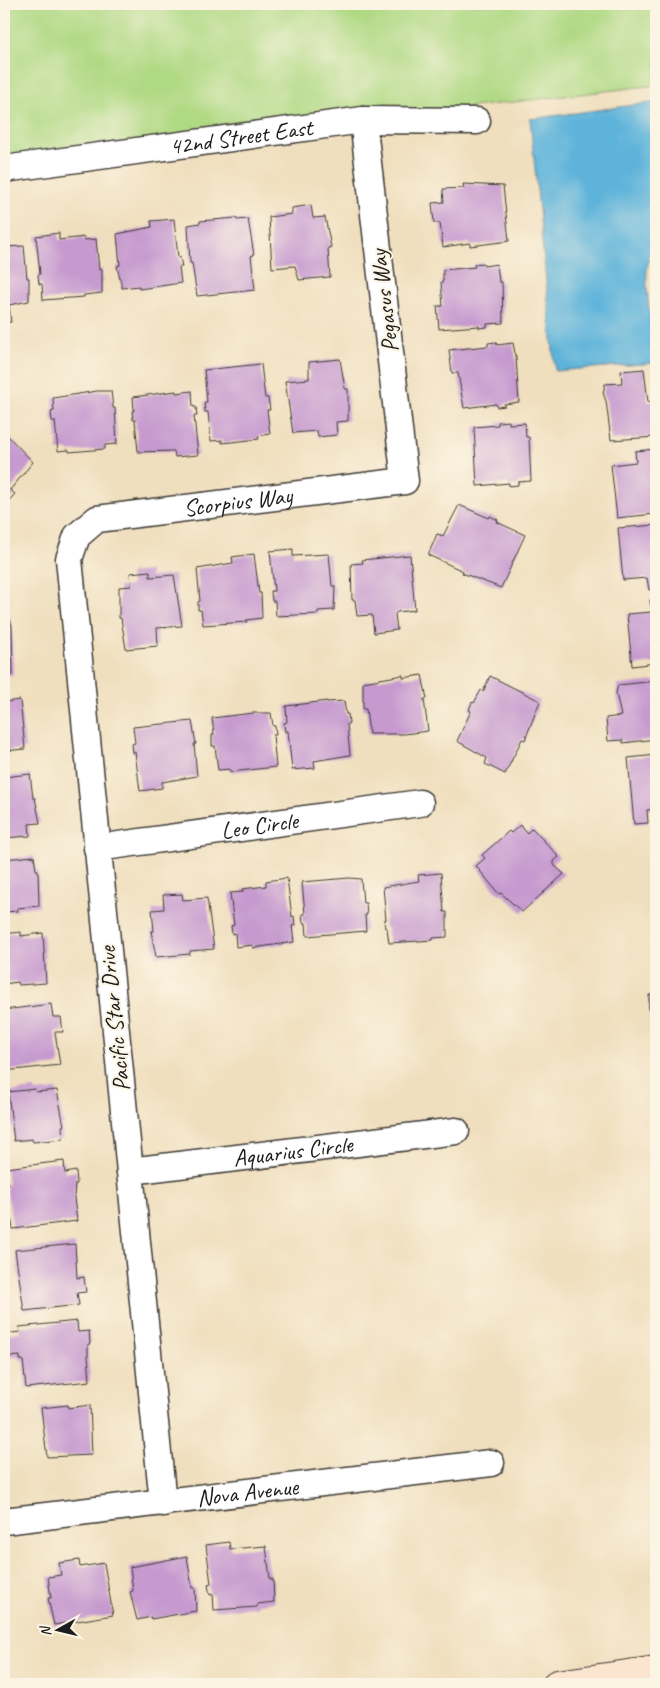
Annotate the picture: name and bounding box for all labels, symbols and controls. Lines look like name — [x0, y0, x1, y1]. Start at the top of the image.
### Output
street label: 42nd Street East — [167, 112, 316, 161]
street label: Pegasus Way — [363, 246, 405, 354]
street label: Scorpius Way — [182, 480, 296, 523]
street label: Leo Circle — [219, 805, 302, 846]
street label: Pacific Star Drive — [91, 943, 137, 1093]
street label: Aquarius Circle — [231, 1129, 356, 1173]
street label: Nova Avenue — [195, 1471, 302, 1513]
north arrow — [32, 1606, 82, 1656]
text: N — [36, 1624, 55, 1637]

